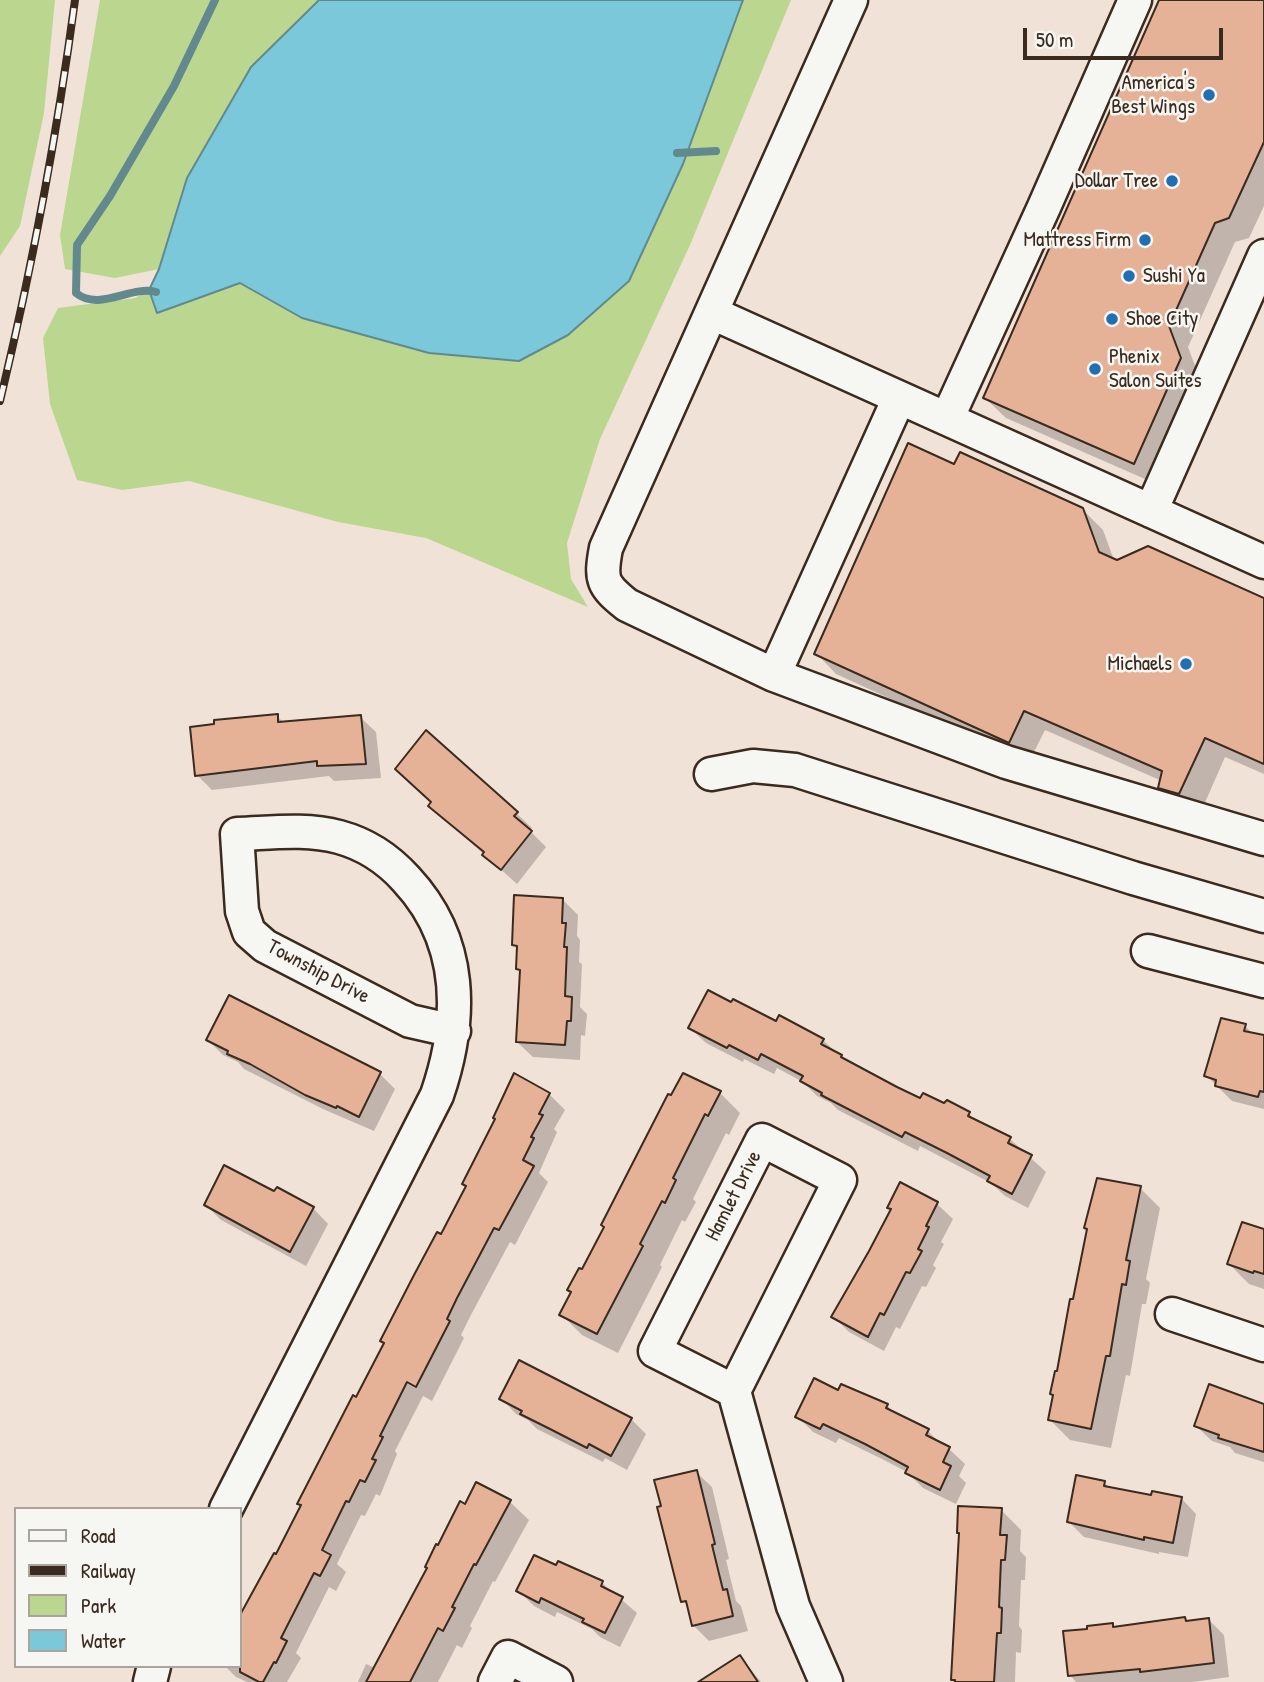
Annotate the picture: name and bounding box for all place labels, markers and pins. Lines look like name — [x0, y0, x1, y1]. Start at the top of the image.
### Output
place label: America's Best Wings — [1111, 70, 1195, 120]
marker: America's Best Wings — [1201, 87, 1217, 103]
place label: Dollar Tree — [1075, 168, 1158, 194]
marker: Dollar Tree — [1164, 173, 1180, 189]
place label: Mattress Firm — [1023, 227, 1131, 253]
marker: Mattress Firm — [1137, 232, 1153, 248]
place label: Sushi Ya — [1143, 263, 1205, 289]
marker: Sushi Ya — [1121, 268, 1137, 284]
place label: Shoe City — [1126, 306, 1198, 332]
marker: Shoe City — [1104, 311, 1120, 327]
place label: Phenix Salon Suites — [1109, 344, 1202, 394]
marker: Phenix Salon Suites — [1087, 361, 1103, 377]
place label: Michaels — [1108, 651, 1172, 677]
marker: Michaels — [1178, 656, 1194, 672]

